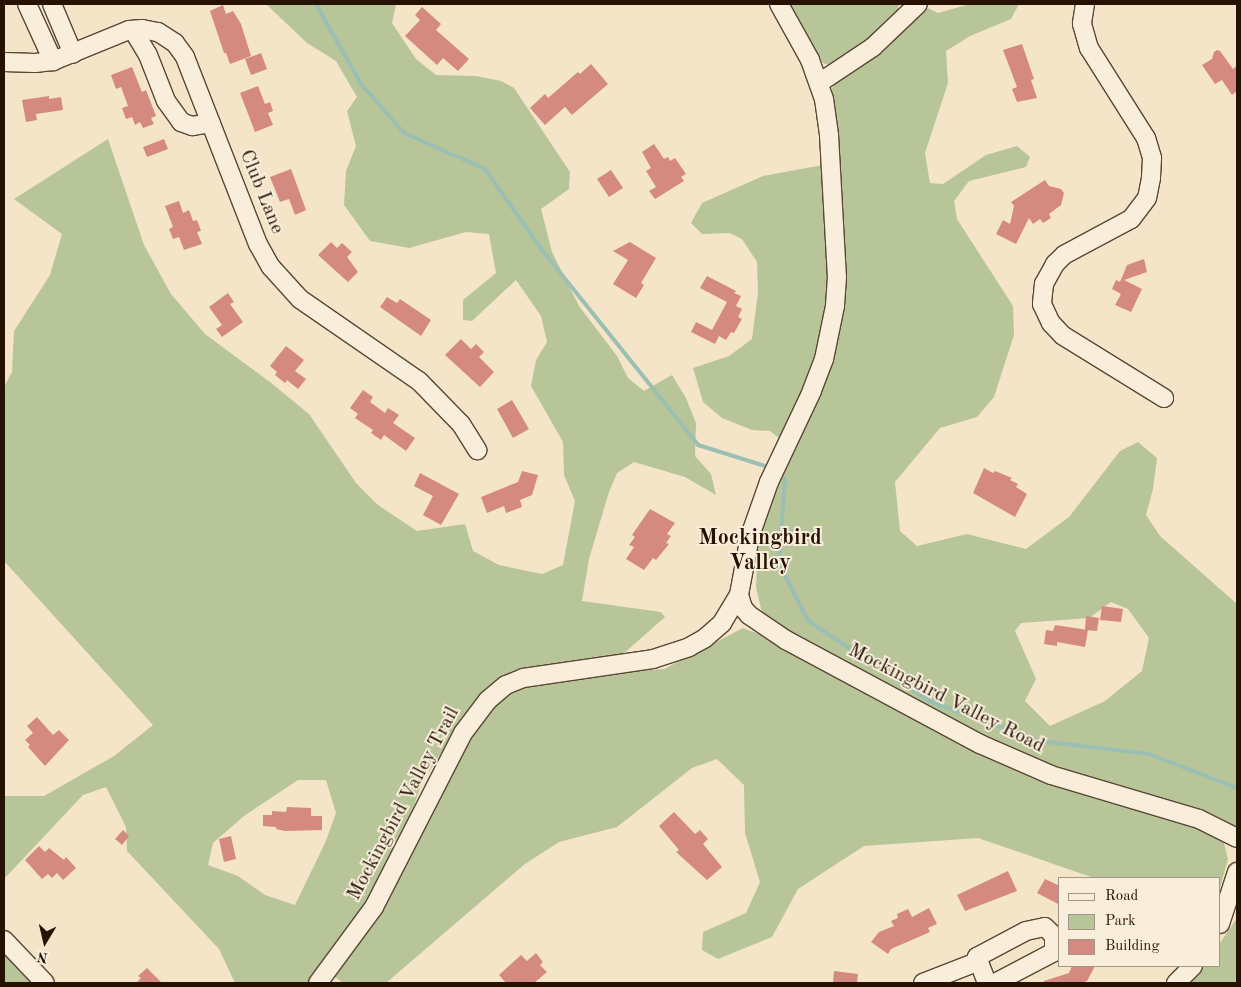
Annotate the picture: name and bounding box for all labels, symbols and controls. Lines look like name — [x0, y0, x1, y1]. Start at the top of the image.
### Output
street label: Club Lane — [233, 146, 289, 238]
district label: Mockingbird Valley — [698, 525, 822, 576]
street label: Mockingbird Valley Road — [844, 639, 1048, 759]
street label: Mockingbird Valley Trail — [343, 703, 465, 905]
legend — [1058, 877, 1221, 967]
text: Road — [1105, 889, 1138, 904]
text: Park — [1105, 914, 1136, 929]
north arrow — [20, 917, 70, 967]
text: Building — [1105, 939, 1160, 954]
text: N — [36, 949, 49, 965]

